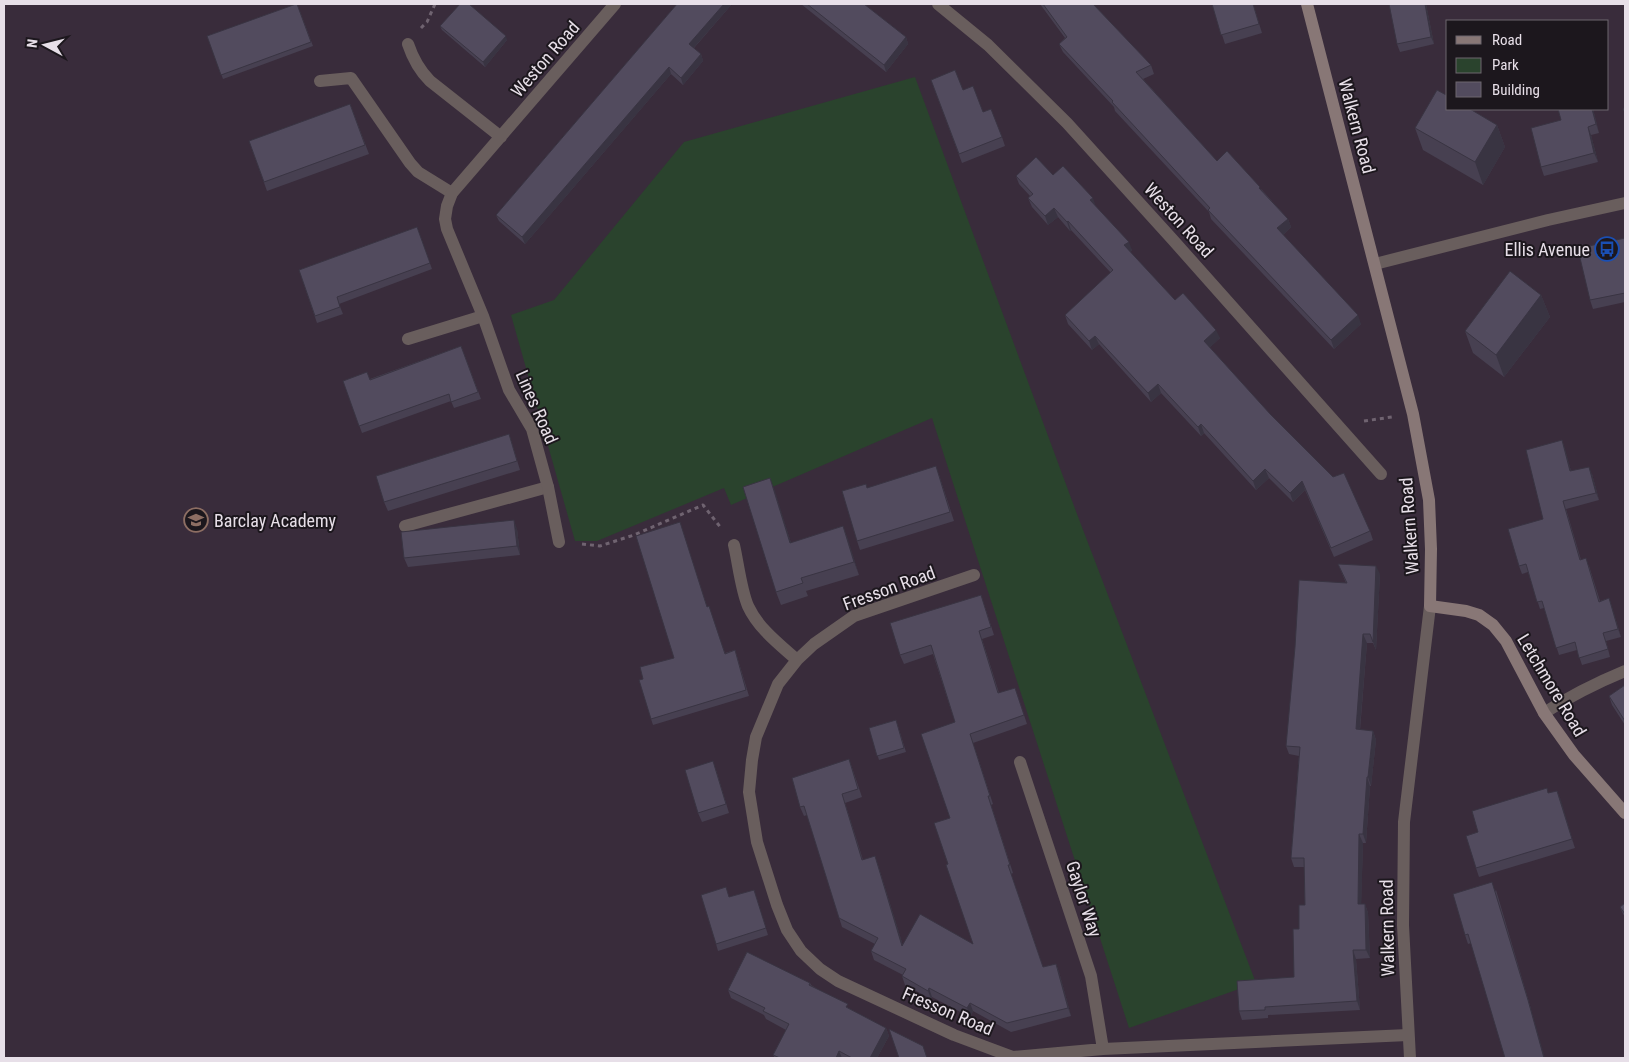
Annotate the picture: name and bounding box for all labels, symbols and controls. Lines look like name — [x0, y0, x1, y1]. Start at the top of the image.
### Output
street label: Weston Road — [506, 17, 584, 101]
north arrow — [20, 20, 70, 70]
legend — [1446, 20, 1609, 110]
text: Road — [1492, 31, 1522, 49]
text: N — [24, 38, 41, 49]
text: Park — [1492, 56, 1519, 74]
street label: Walkern Road — [1334, 76, 1380, 176]
text: Building — [1492, 81, 1540, 99]
street label: Weston Road — [1140, 178, 1218, 262]
bus stop icon: Ellis Avenue — [1594, 236, 1620, 262]
place label: Ellis Avenue — [1505, 239, 1590, 260]
street label: Lines Road — [511, 367, 563, 447]
street label: Walkern Road — [1395, 477, 1423, 575]
school or university icon: Barclay Academy — [183, 507, 209, 533]
place label: Barclay Academy — [214, 510, 337, 531]
street label: Fresson Road — [840, 562, 938, 614]
street label: Letchmore Road — [1513, 630, 1591, 740]
street label: Gaylor Way — [1062, 858, 1106, 940]
street label: Walkern Road — [1376, 879, 1398, 977]
street label: Fresson Road — [899, 982, 997, 1040]

